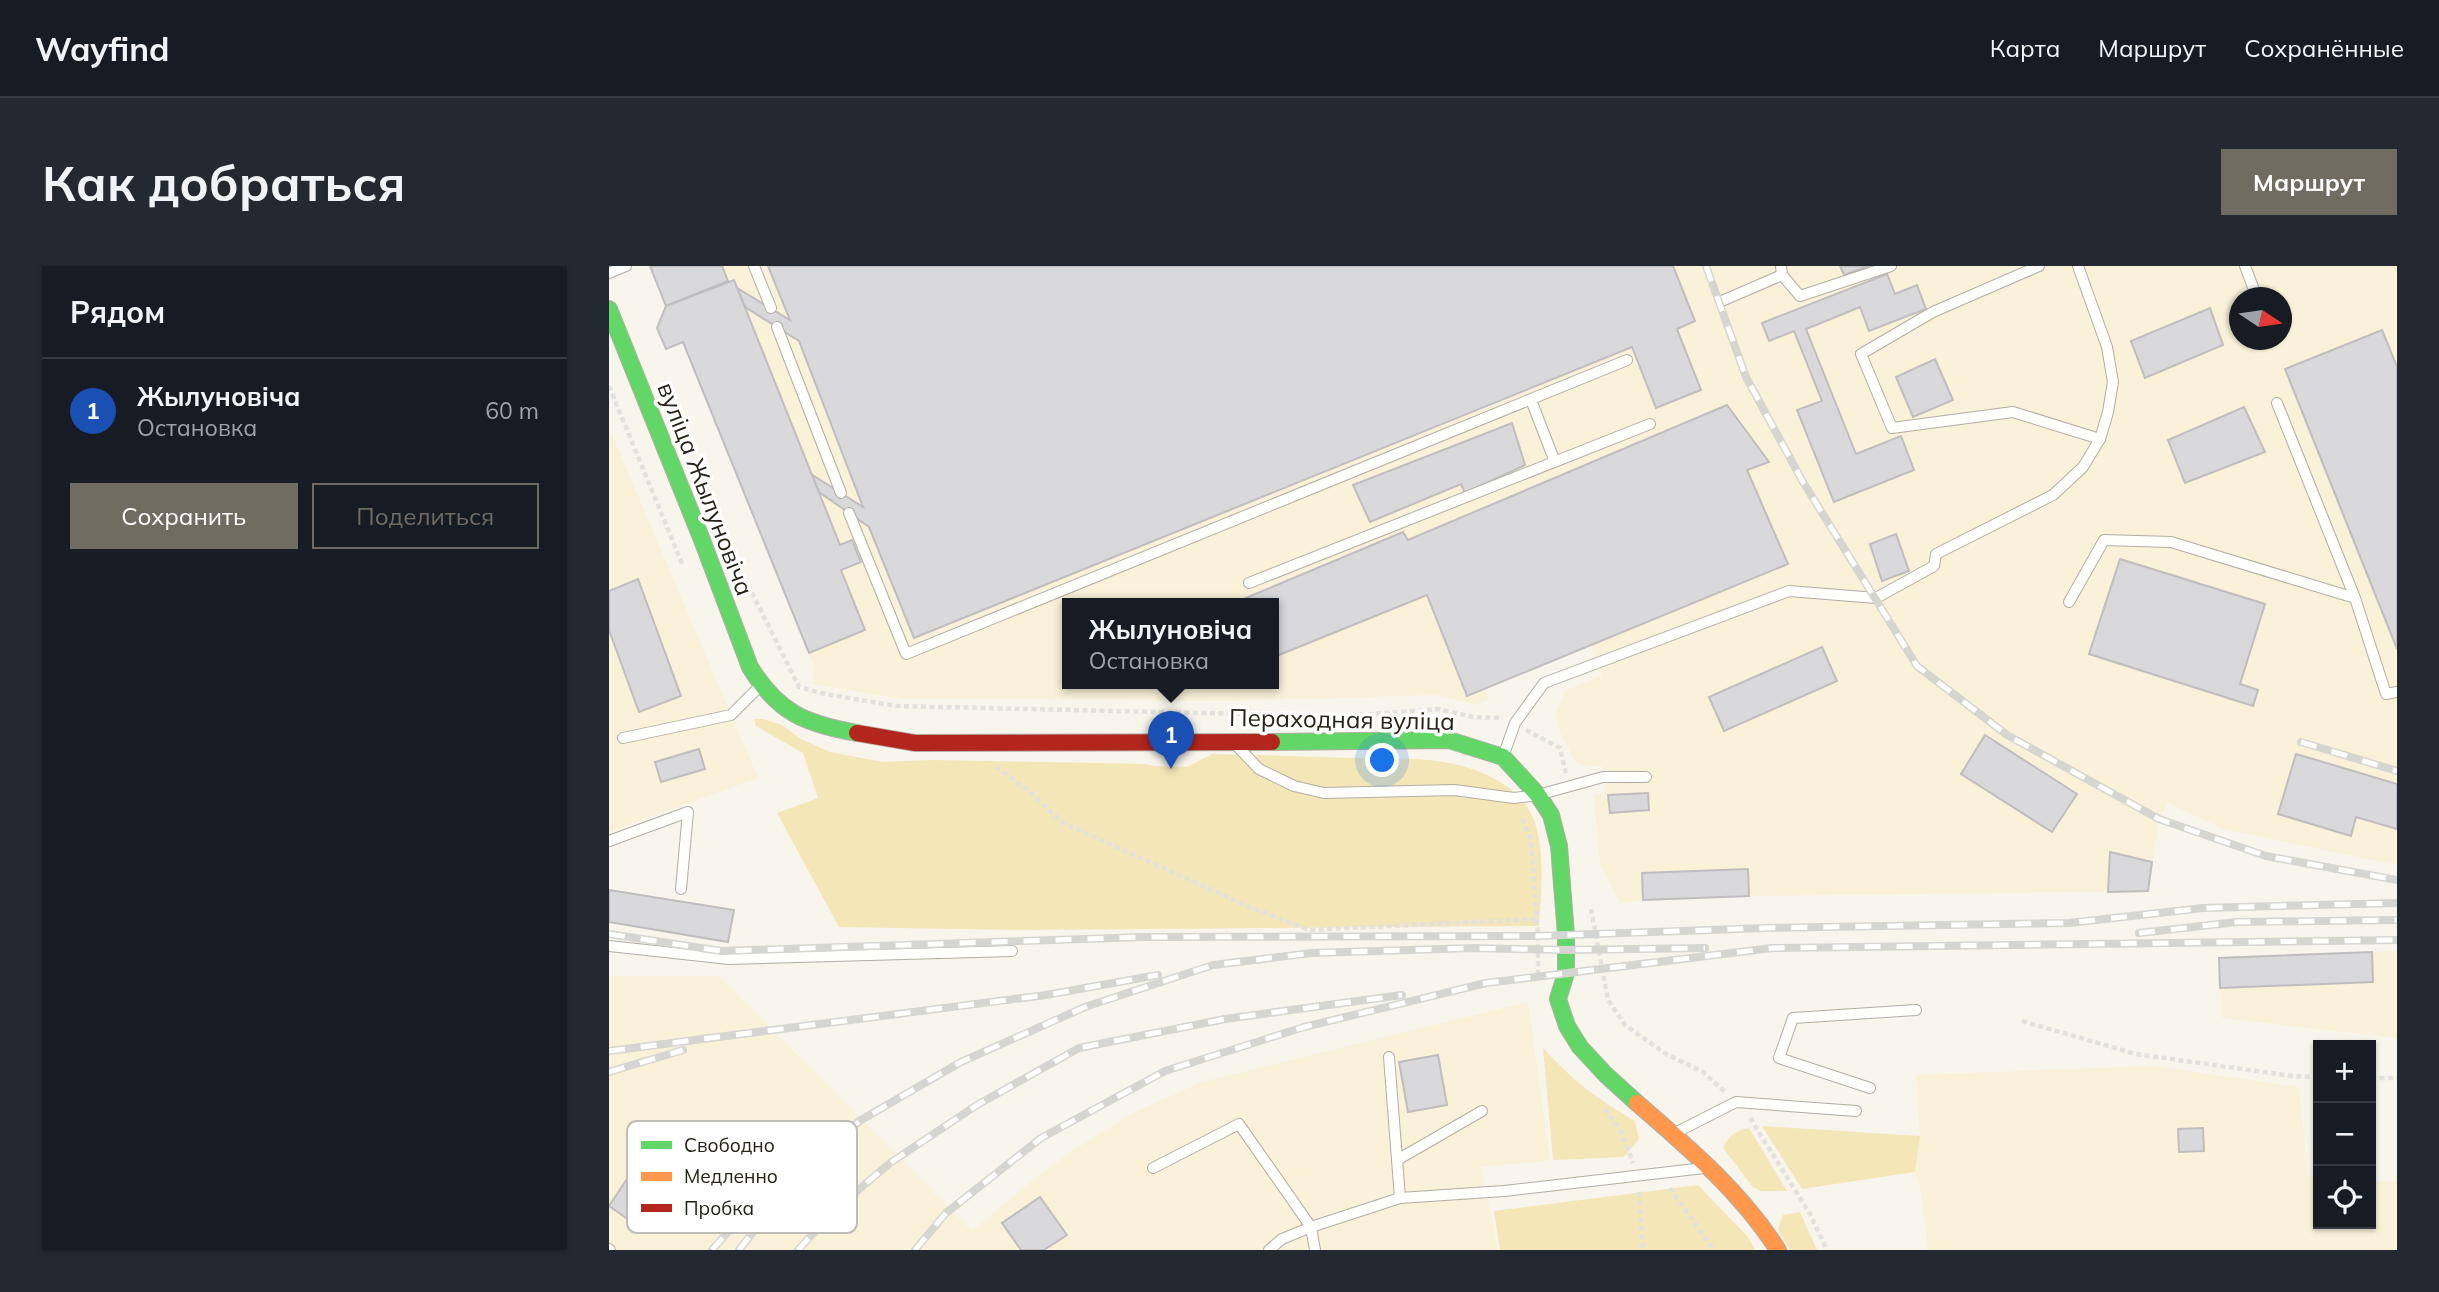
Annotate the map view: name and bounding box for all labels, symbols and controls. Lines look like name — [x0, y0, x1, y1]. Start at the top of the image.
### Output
text: Wayfind — [35, 28, 170, 69]
text: Карта — [1990, 33, 2060, 63]
text: Маршрут — [2098, 33, 2206, 63]
text: Сохранённые — [2244, 33, 2404, 63]
button: Маршрут — [2221, 149, 2397, 215]
text: Как добраться — [42, 152, 405, 213]
north arrow — [2229, 287, 2292, 350]
text: Рядом — [70, 293, 165, 331]
street label: вуліца Жылуновіча — [651, 378, 760, 599]
text: Жылуновіча — [137, 380, 301, 413]
text: 1 — [86, 396, 100, 425]
text: 60 m — [485, 396, 539, 425]
text: Остановка — [137, 413, 257, 442]
button: Сохранить — [70, 483, 298, 549]
button: Поделиться — [312, 483, 539, 549]
popup — [1062, 598, 1279, 689]
text: Жылуновіча — [1089, 613, 1252, 646]
text: Остановка — [1089, 646, 1209, 675]
street label: Пераходная вуліца — [1229, 702, 1455, 736]
pin: 1 — [1148, 711, 1194, 769]
your location — [1365, 743, 1399, 777]
map controls — [2313, 1040, 2376, 1229]
button: + — [2313, 1040, 2376, 1103]
button: − — [2313, 1103, 2376, 1166]
legend — [627, 1121, 857, 1233]
text: Свободно — [684, 1133, 775, 1157]
text: Медленно — [684, 1164, 778, 1188]
button: locate — [2313, 1166, 2376, 1229]
text: Пробка — [684, 1196, 754, 1220]

